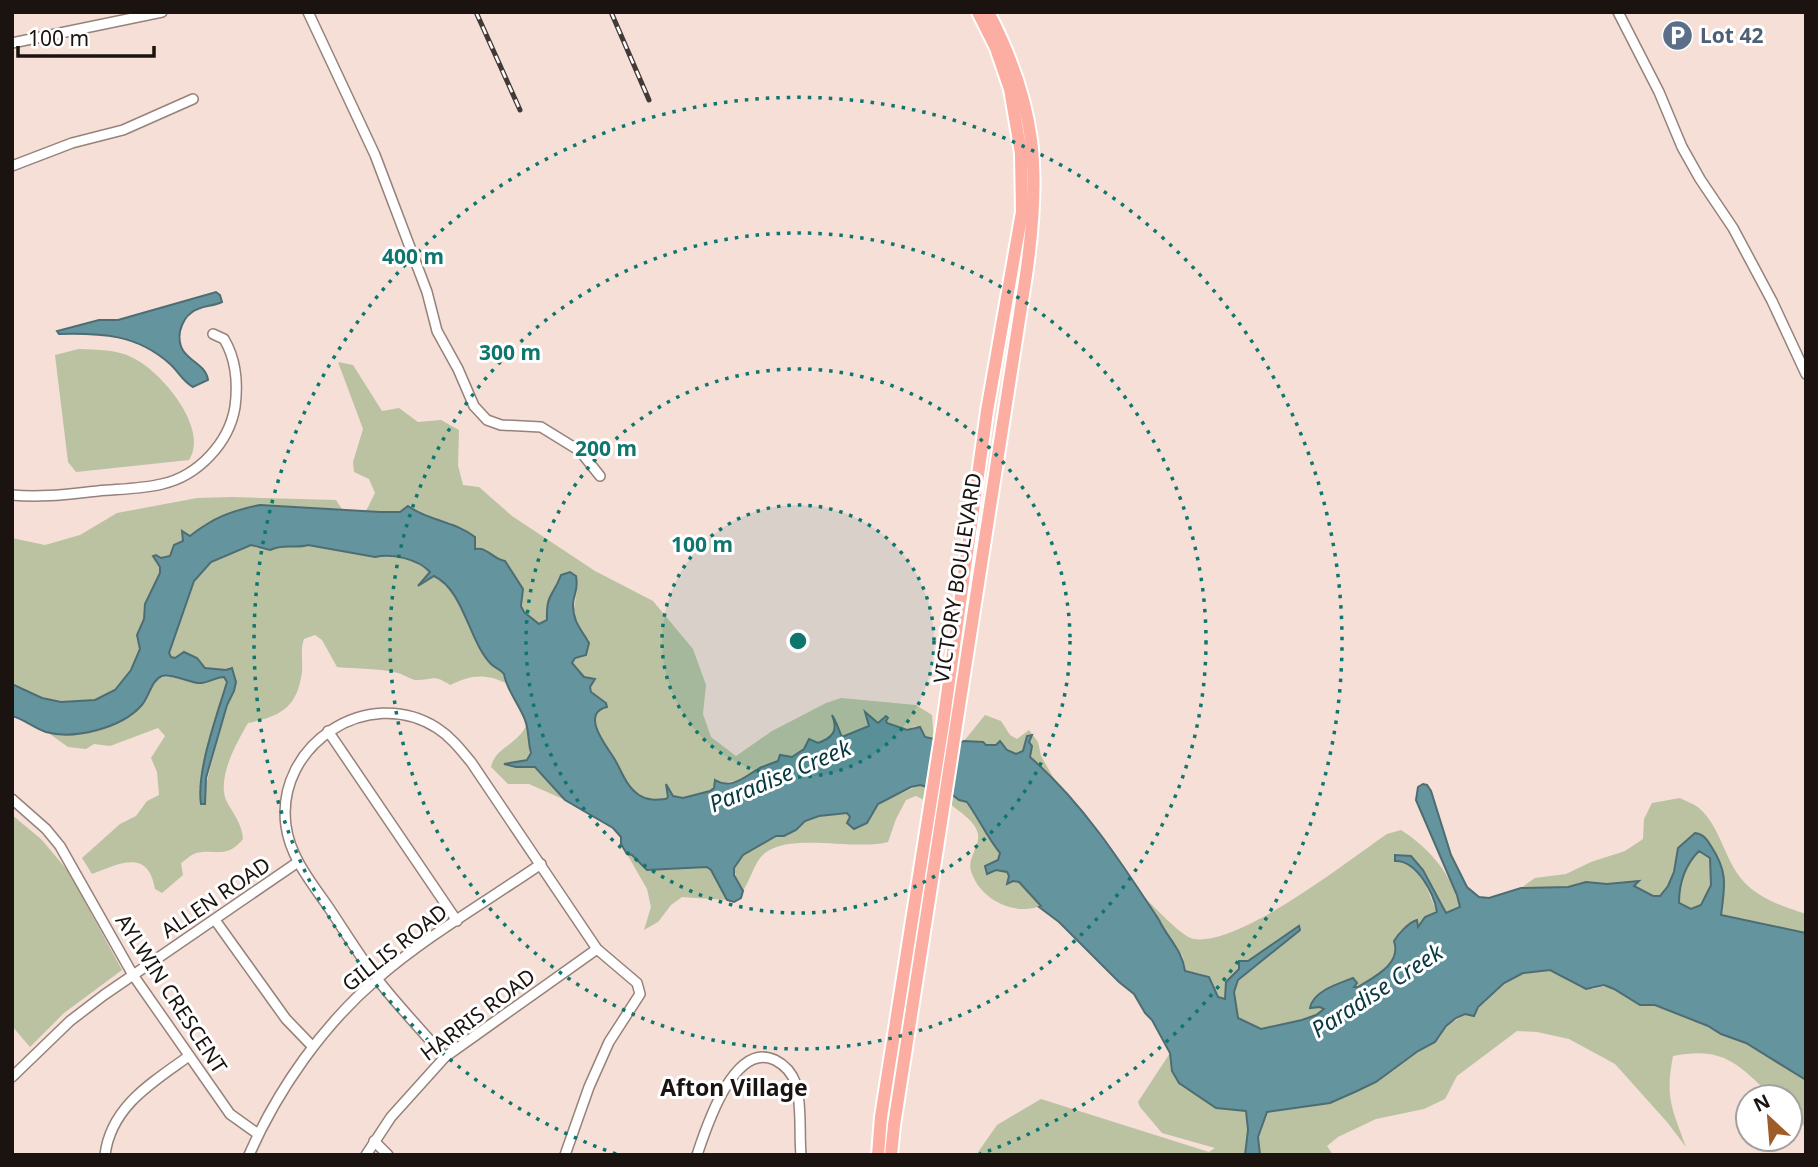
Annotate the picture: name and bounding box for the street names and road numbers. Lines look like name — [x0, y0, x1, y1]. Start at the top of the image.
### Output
street label: VICTORY BOULEVARD — [927, 471, 987, 685]
street label: ALLEN ROAD — [155, 850, 276, 944]
street label: GILLIS ROAD — [336, 897, 453, 997]
street label: AYLWIN CRESCENT — [110, 908, 234, 1079]
street label: HARRIS ROAD — [414, 962, 541, 1067]

